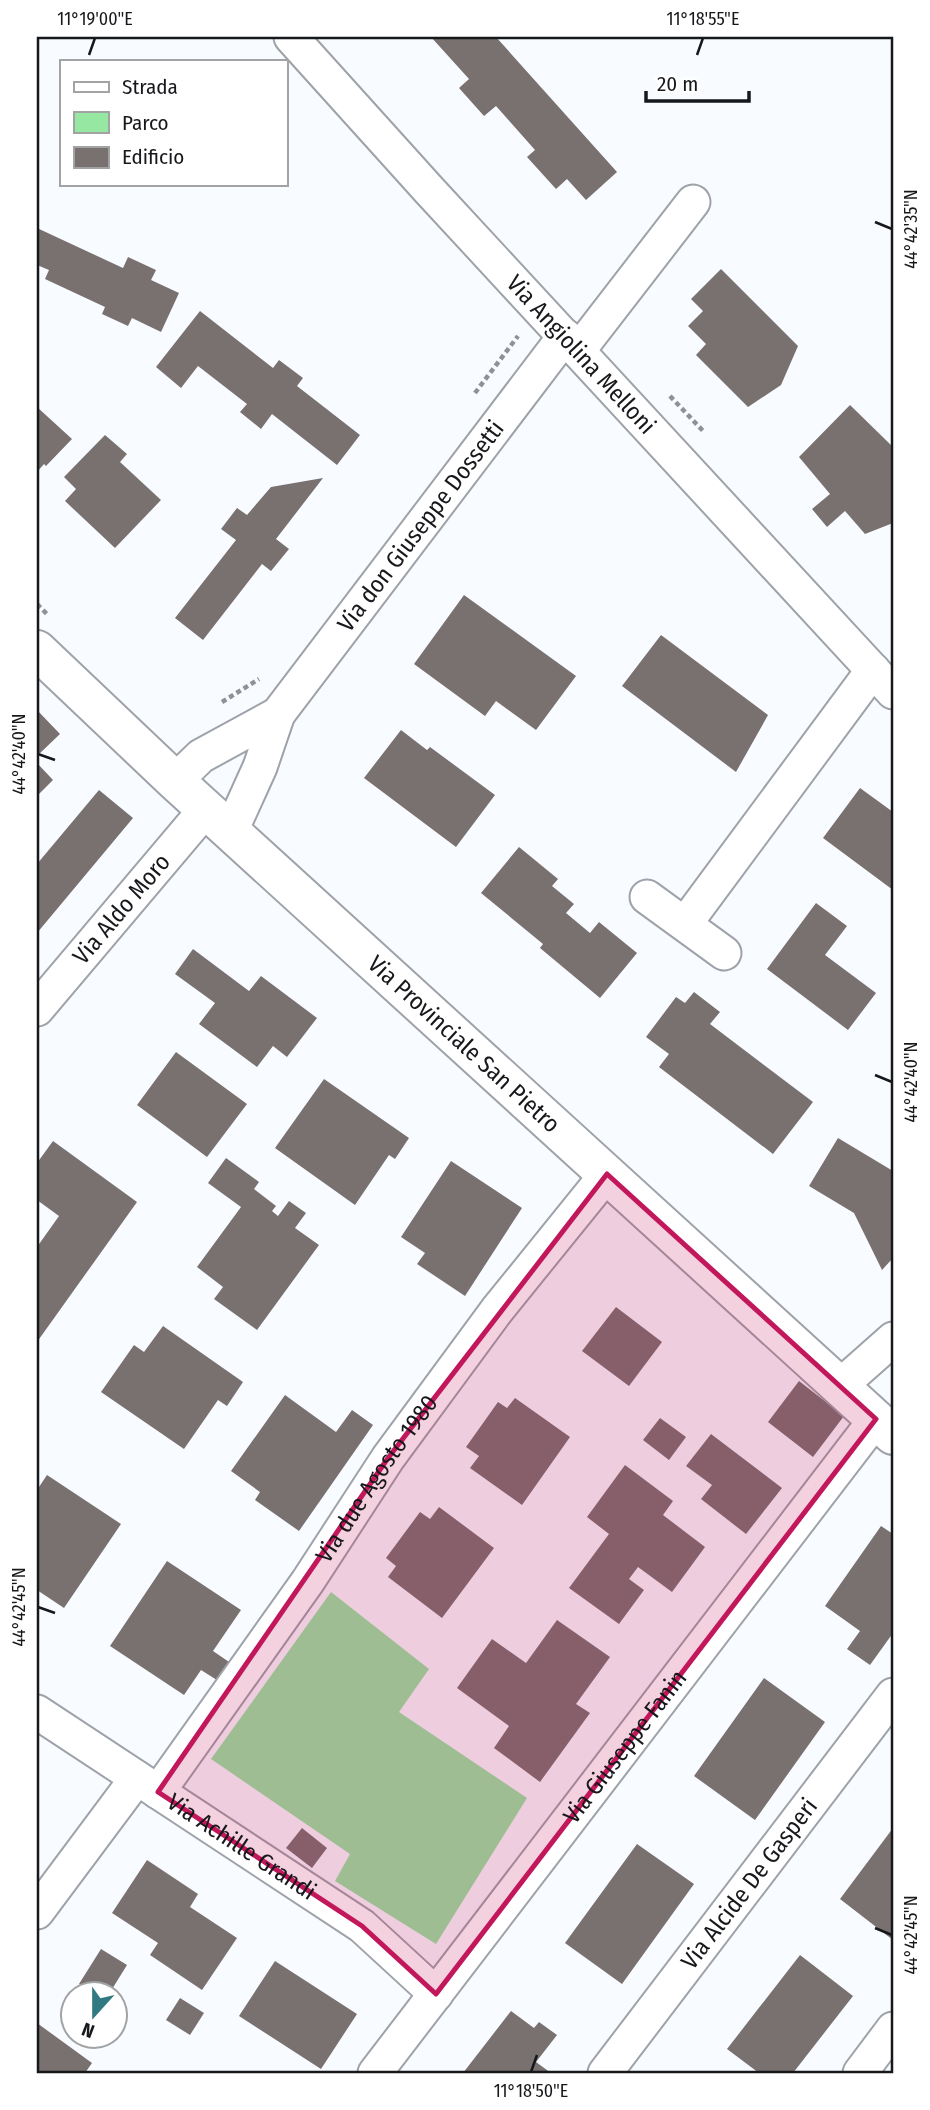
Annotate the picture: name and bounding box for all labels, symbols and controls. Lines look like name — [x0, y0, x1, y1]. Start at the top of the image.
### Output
text: 11°19'00"E — [57, 8, 133, 30]
text: 11°18'55"E — [667, 8, 739, 30]
legend — [60, 60, 287, 186]
scale bar — [646, 60, 750, 104]
text: 20 m — [657, 71, 698, 97]
text: Strada — [122, 74, 178, 100]
text: Parco — [122, 110, 169, 136]
text: Edificio — [122, 144, 184, 170]
text: 44°42'35"N — [900, 189, 922, 269]
street label: Via Angiolina Melloni — [501, 269, 661, 440]
street label: Via don Giuseppe Dossetti — [332, 415, 510, 637]
text: 44°42'40"N — [8, 714, 30, 794]
street label: Via Aldo Moro — [67, 848, 176, 970]
street label: Via Provinciale San Pietro — [362, 950, 566, 1139]
text: 44°42'40"N — [900, 1042, 922, 1122]
street label: Via due Agosto 1980 — [310, 1390, 443, 1568]
text: 44°42'45"N — [8, 1567, 30, 1647]
street label: Via Giuseppe Fanin — [557, 1665, 692, 1829]
street label: Via Achille Grandi — [162, 1788, 321, 1906]
street label: Via Alcide De Gasperi — [675, 1793, 823, 1975]
text: 44°42'45"N — [900, 1895, 922, 1975]
north arrow — [60, 1980, 130, 2050]
text: N — [79, 2018, 98, 2043]
text: 11°18'50"E — [494, 2080, 568, 2102]

